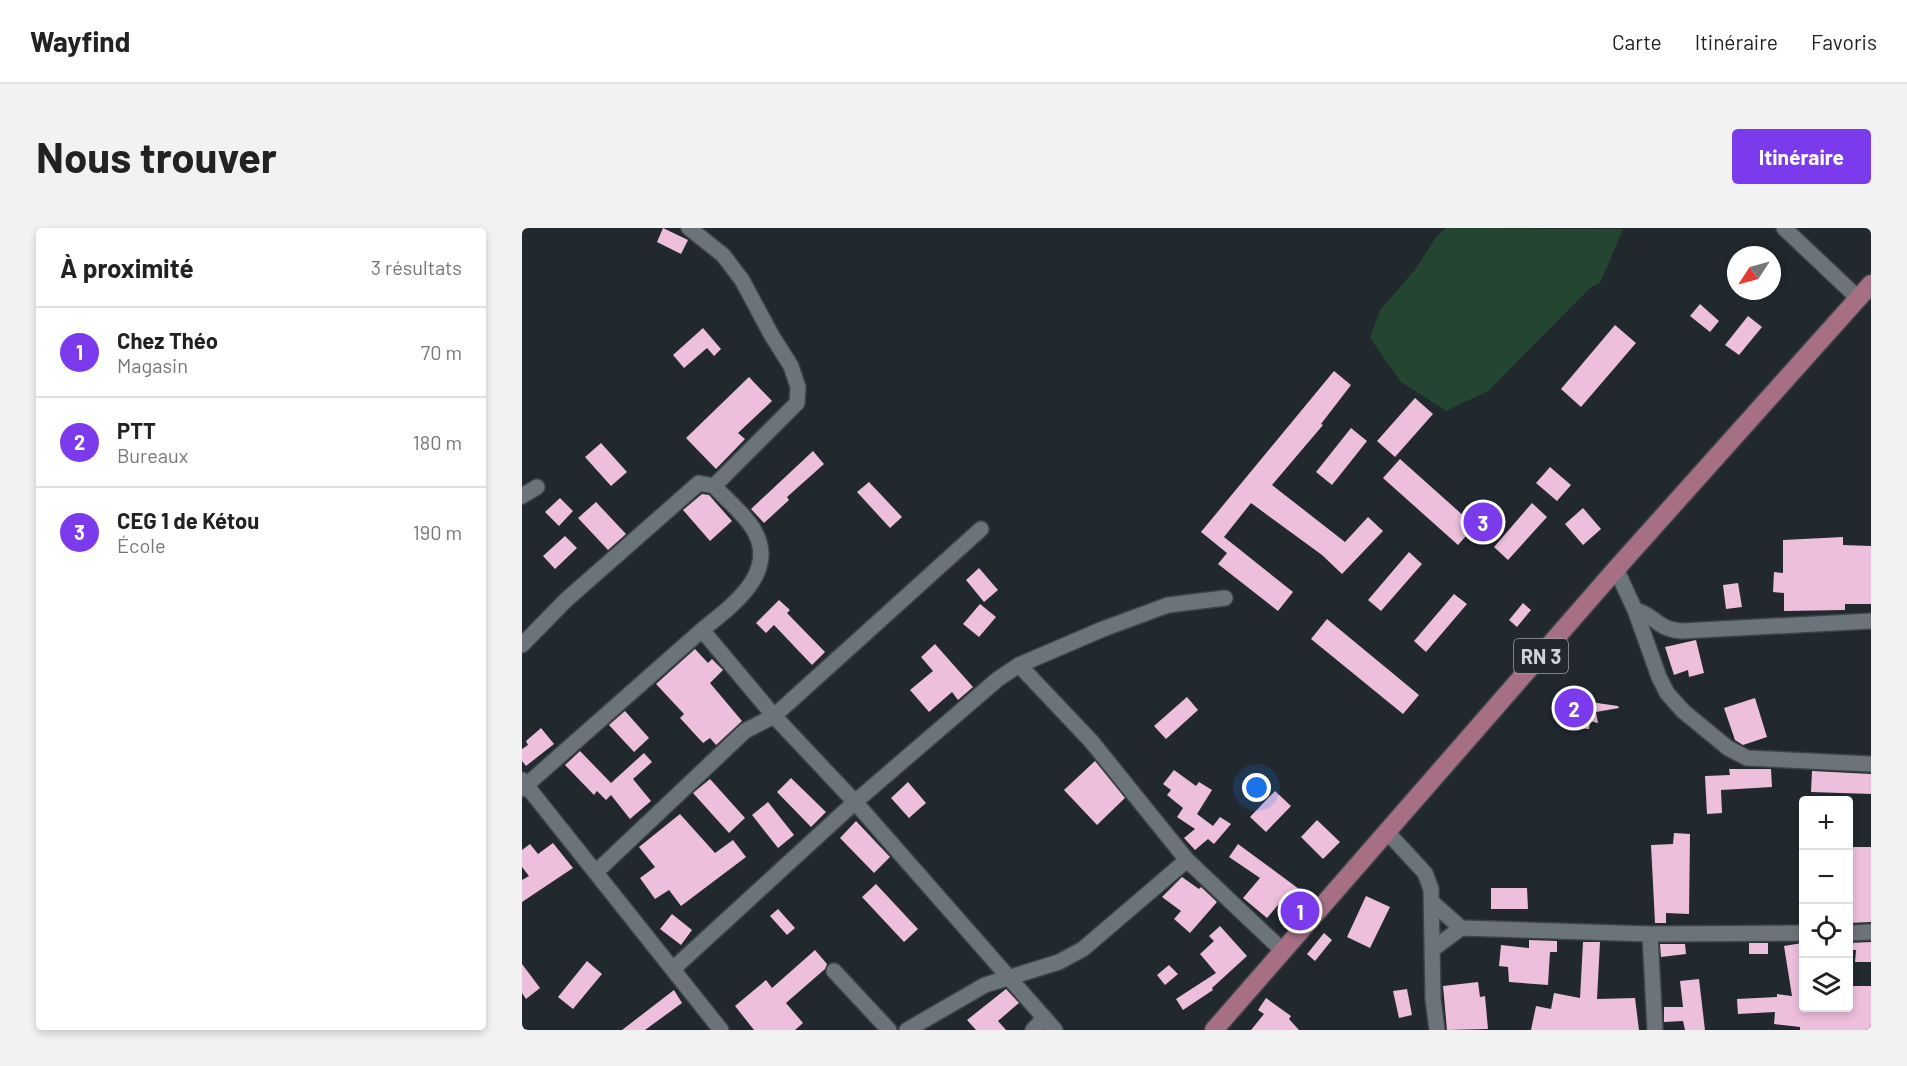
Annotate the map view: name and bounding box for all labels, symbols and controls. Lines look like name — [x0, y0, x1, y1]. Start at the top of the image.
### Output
text: Wayfind — [30, 24, 130, 58]
text: Carte — [1612, 29, 1662, 54]
text: Itinéraire — [1695, 29, 1778, 54]
text: Favoris — [1811, 29, 1877, 54]
button: Itinéraire — [1732, 129, 1871, 184]
text: Nous trouver — [36, 131, 277, 181]
north arrow — [1727, 246, 1781, 300]
text: À proximité — [60, 252, 194, 283]
text: 3 résultats — [371, 255, 462, 279]
text: Chez Théo — [117, 327, 218, 353]
text: 1 — [76, 340, 83, 364]
text: 70 m — [421, 340, 462, 364]
text: Magasin — [117, 353, 188, 377]
text: PTT — [117, 417, 156, 443]
text: 2 — [74, 430, 85, 454]
text: 180 m — [413, 430, 462, 454]
text: Bureaux — [117, 443, 188, 467]
pin: 3 — [1464, 500, 1502, 544]
text: CEG 1 de Kétou — [117, 507, 259, 533]
text: 3 — [74, 520, 85, 544]
text: 190 m — [413, 520, 462, 544]
text: École — [117, 533, 166, 557]
road number: RN 3 — [1514, 639, 1568, 673]
pin: 2 — [1554, 686, 1594, 730]
your location — [1242, 773, 1271, 802]
map controls — [1799, 796, 1853, 1012]
button: + — [1799, 796, 1853, 850]
button: − — [1799, 850, 1853, 904]
pin: 1 — [1280, 888, 1320, 934]
button: locate — [1799, 904, 1853, 958]
button: layers — [1799, 958, 1853, 1012]

